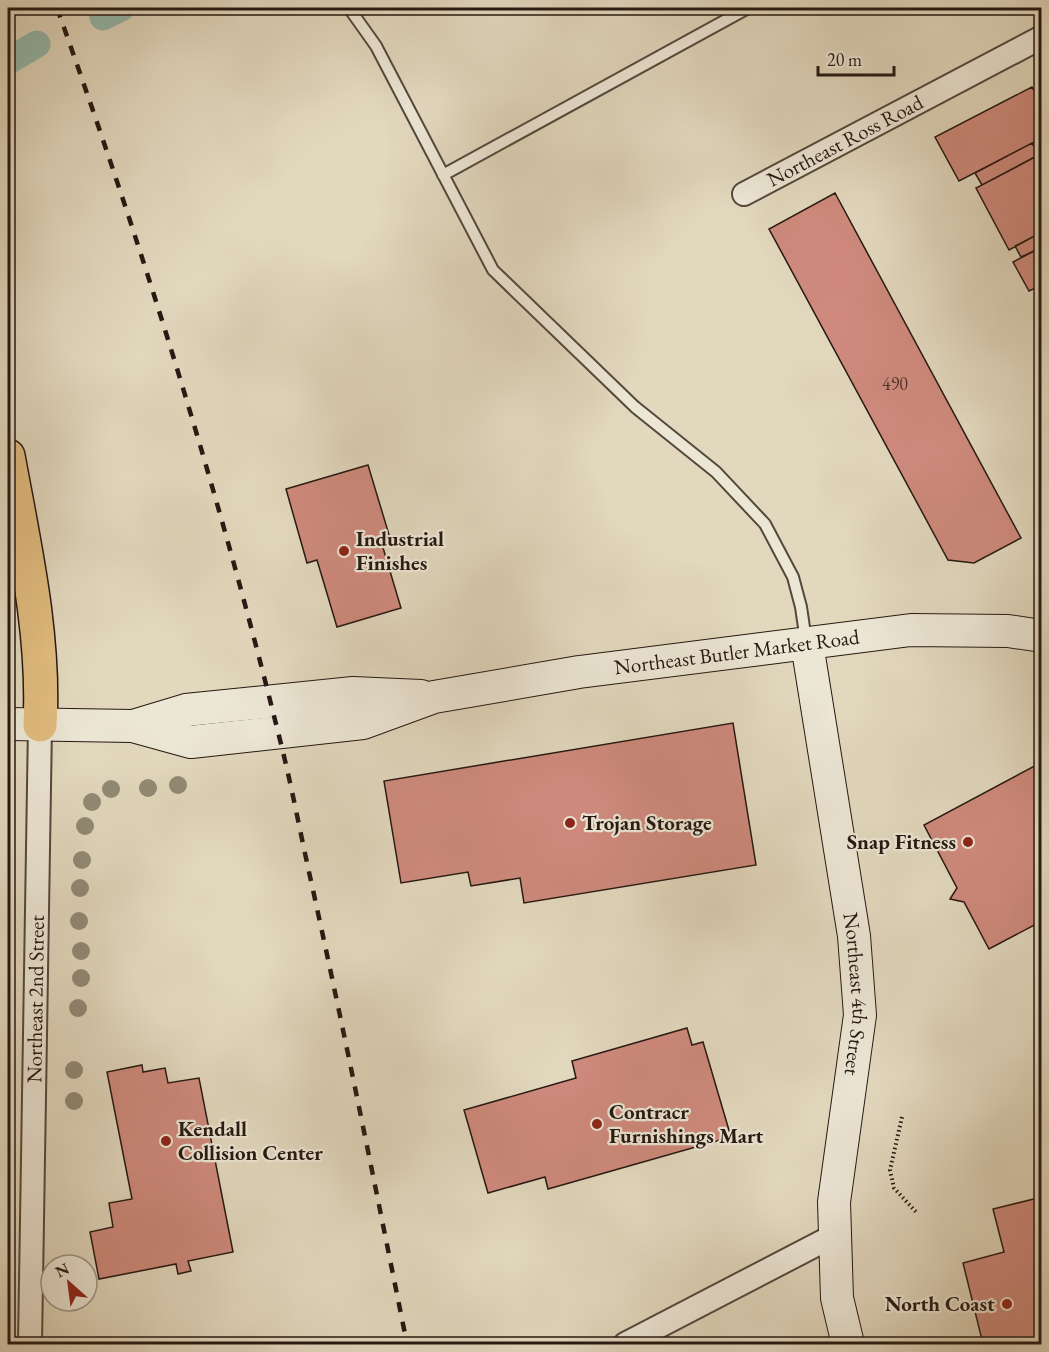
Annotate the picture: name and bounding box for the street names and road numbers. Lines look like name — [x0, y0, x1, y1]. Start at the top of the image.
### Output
street label: Northeast Ross Road — [762, 88, 928, 193]
street label: Northeast Butler Market Road — [612, 623, 861, 680]
street label: Northeast 4th Street — [837, 911, 874, 1078]
street label: Northeast 2nd Street — [20, 914, 50, 1083]

